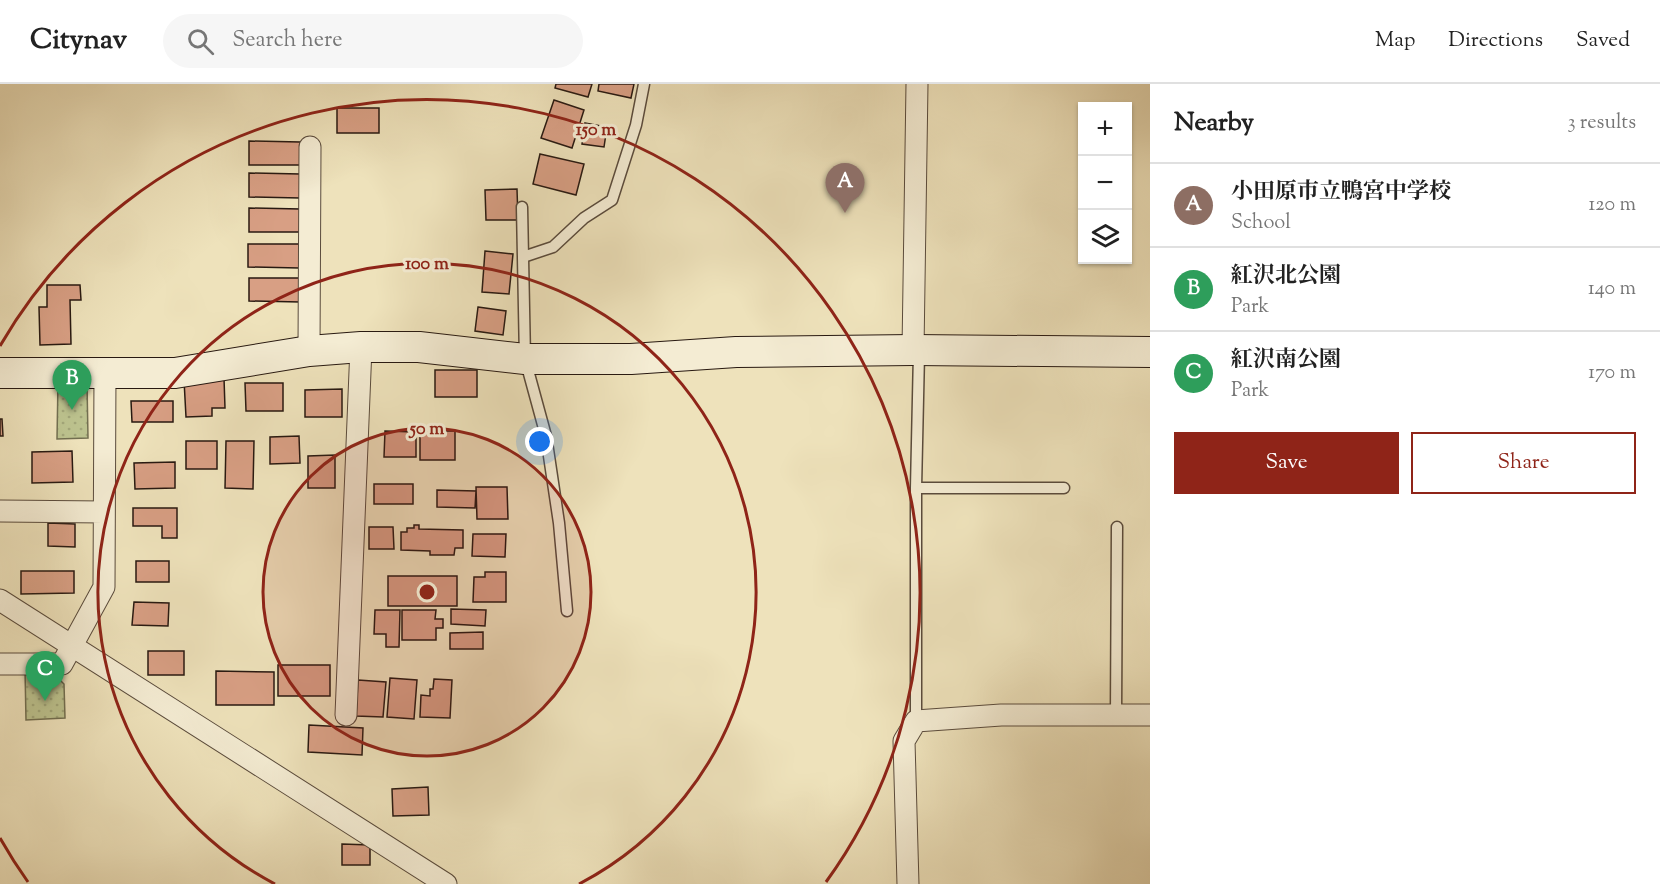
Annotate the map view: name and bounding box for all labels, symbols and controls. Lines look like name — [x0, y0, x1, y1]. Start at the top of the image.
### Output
search box — [163, 14, 583, 68]
text: Citynav — [30, 21, 127, 61]
icon: search — [184, 25, 217, 58]
text: Search here — [232, 25, 343, 57]
text: Map — [1375, 26, 1415, 56]
text: Directions — [1448, 26, 1543, 56]
text: Saved — [1576, 26, 1630, 56]
map controls — [1078, 102, 1132, 264]
button: + — [1078, 102, 1132, 156]
text: Nearby — [1174, 105, 1254, 142]
text: 3 results — [1567, 109, 1636, 138]
text: 150 m — [576, 118, 616, 144]
button: − — [1078, 156, 1132, 210]
pin: A — [826, 164, 864, 213]
text: 小田原市立鴨宮中学校 — [1231, 177, 1451, 209]
text: A — [1185, 191, 1202, 220]
text: 120 m — [1588, 191, 1636, 220]
text: School — [1231, 209, 1291, 238]
button: layers — [1078, 210, 1132, 264]
text: 100 m — [405, 252, 449, 278]
text: 紅沢北公園 — [1231, 261, 1341, 293]
text: B — [1187, 275, 1200, 304]
text: 140 m — [1588, 275, 1636, 304]
text: Park — [1231, 293, 1269, 322]
text: 紅沢南公園 — [1231, 345, 1341, 377]
text: C — [1185, 359, 1202, 388]
text: 170 m — [1588, 359, 1636, 388]
pin: B — [52, 360, 92, 410]
text: Park — [1231, 377, 1269, 406]
text: 50 m — [408, 417, 444, 443]
your location — [525, 427, 554, 456]
button: Save — [1174, 432, 1399, 494]
button: Share — [1411, 432, 1636, 494]
centre of rings — [417, 582, 437, 602]
pin: C — [26, 652, 64, 701]

